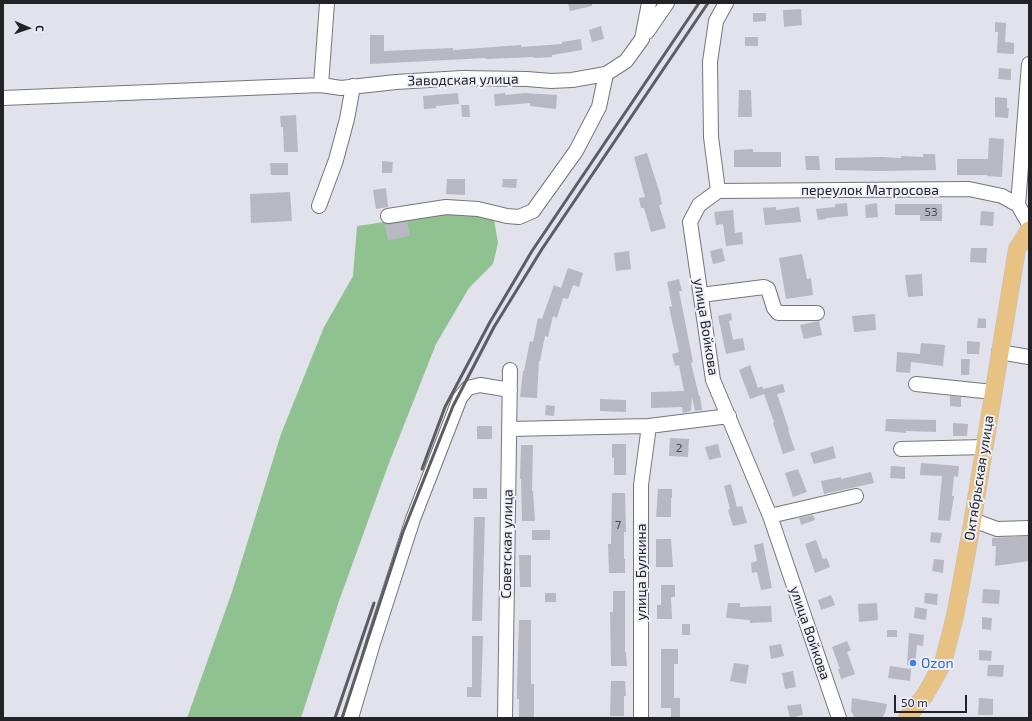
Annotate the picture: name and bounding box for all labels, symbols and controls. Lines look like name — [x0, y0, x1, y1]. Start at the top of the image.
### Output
north arrow — [8, 8, 48, 48]
text: С — [34, 25, 47, 32]
street label: Заводская улица — [407, 71, 519, 89]
street label: переулок Матросова — [801, 182, 939, 198]
house number: 53 — [924, 205, 938, 219]
street label: улица Войкова — [690, 277, 722, 377]
street label: Октябрьская улица — [961, 414, 997, 542]
house number: 2 — [676, 441, 682, 455]
street label: Советская улица — [498, 489, 516, 599]
house number: 7 — [615, 518, 621, 532]
street label: улица Булкина — [633, 524, 649, 620]
street label: улица Войкова — [786, 584, 834, 682]
place label: Ozon — [921, 655, 954, 671]
marker: Ozon — [908, 658, 918, 668]
scale bar — [896, 687, 969, 713]
text: 50 m — [901, 695, 928, 709]

